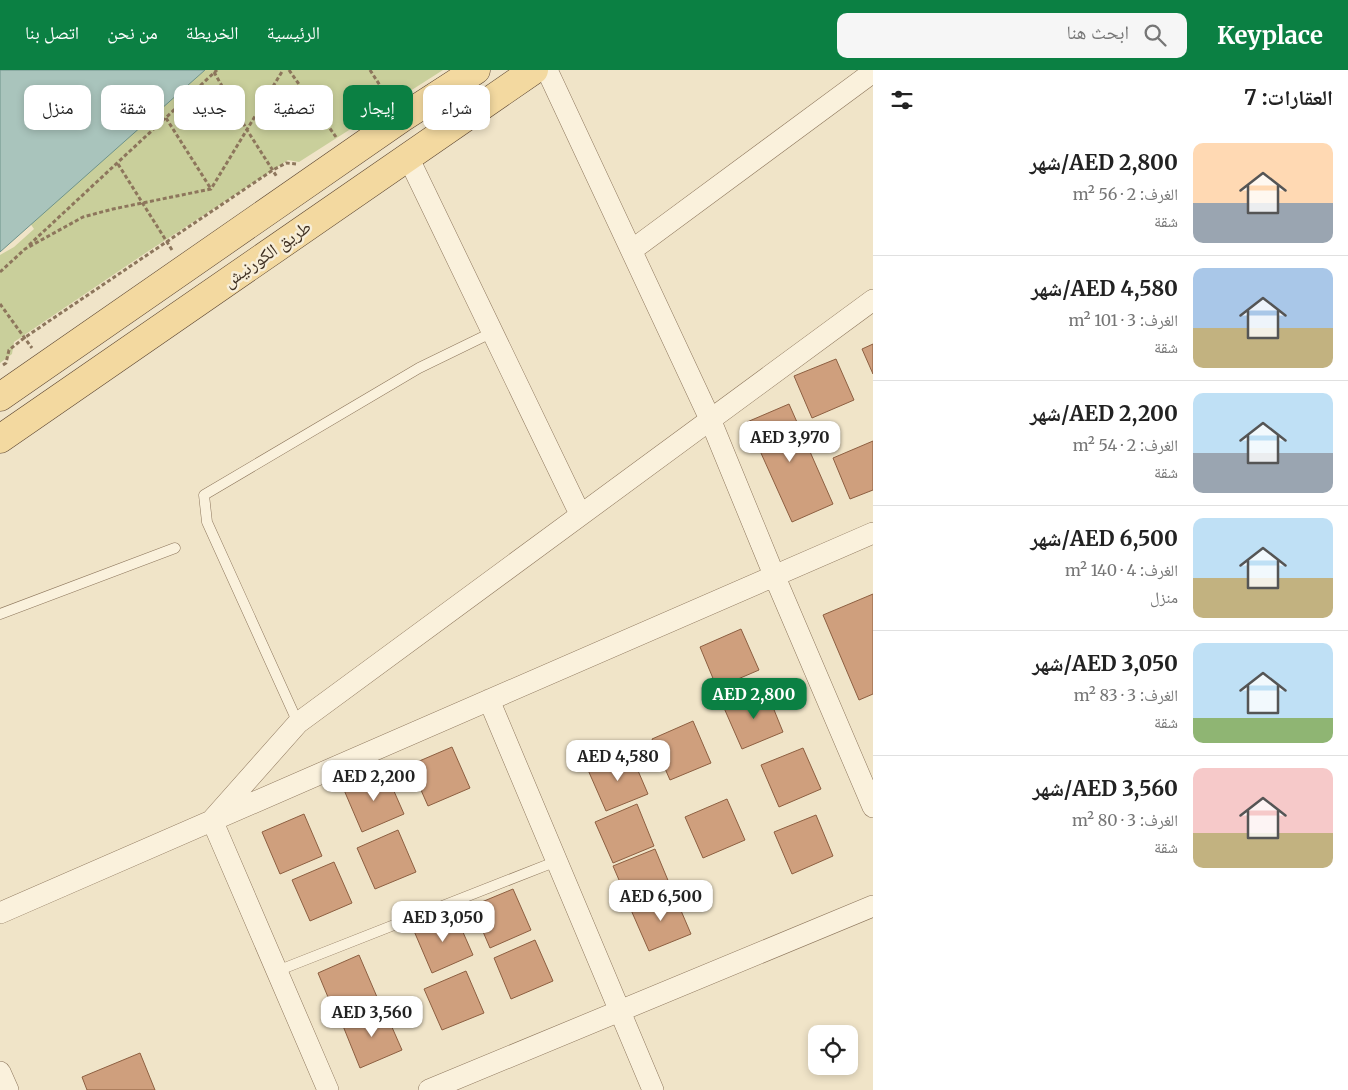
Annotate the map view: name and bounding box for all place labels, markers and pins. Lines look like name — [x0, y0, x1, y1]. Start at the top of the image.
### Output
pin: AED 3,970 — [733, 420, 847, 463]
pin: AED 2,800 — [697, 678, 811, 720]
pin: AED 4,580 — [561, 740, 675, 782]
pin: AED 2,200 — [317, 760, 431, 802]
pin: AED 6,500 — [604, 880, 718, 922]
pin: AED 3,050 — [386, 900, 500, 943]
pin: AED 3,560 — [315, 996, 429, 1038]

